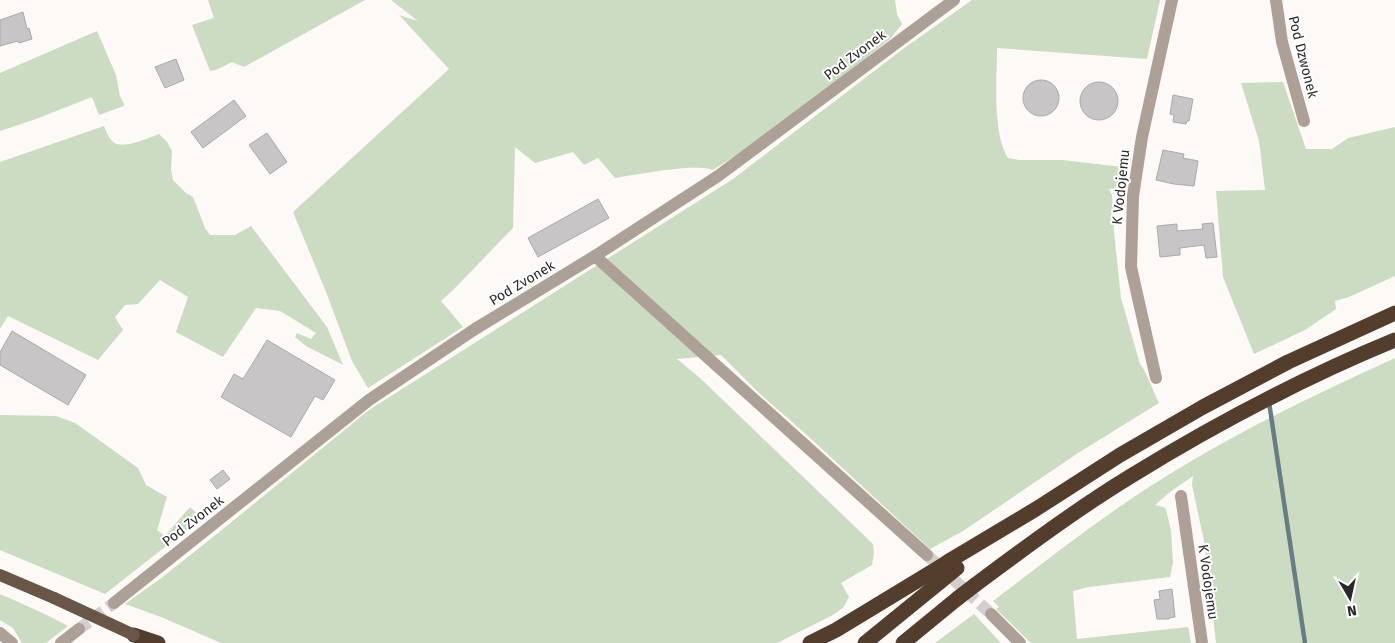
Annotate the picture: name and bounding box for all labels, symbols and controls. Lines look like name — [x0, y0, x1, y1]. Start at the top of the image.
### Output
street label: Pod Dzwonek — [1285, 14, 1322, 101]
street label: Pod Zvonek — [821, 26, 890, 84]
street label: K Vodojemu — [1109, 148, 1133, 226]
street label: Pod Zvonek — [486, 256, 558, 309]
street label: Pod Zvonek — [159, 491, 228, 550]
street label: K Vodojemu — [1194, 543, 1222, 621]
north arrow — [1325, 573, 1375, 623]
text: N — [1346, 601, 1358, 619]

